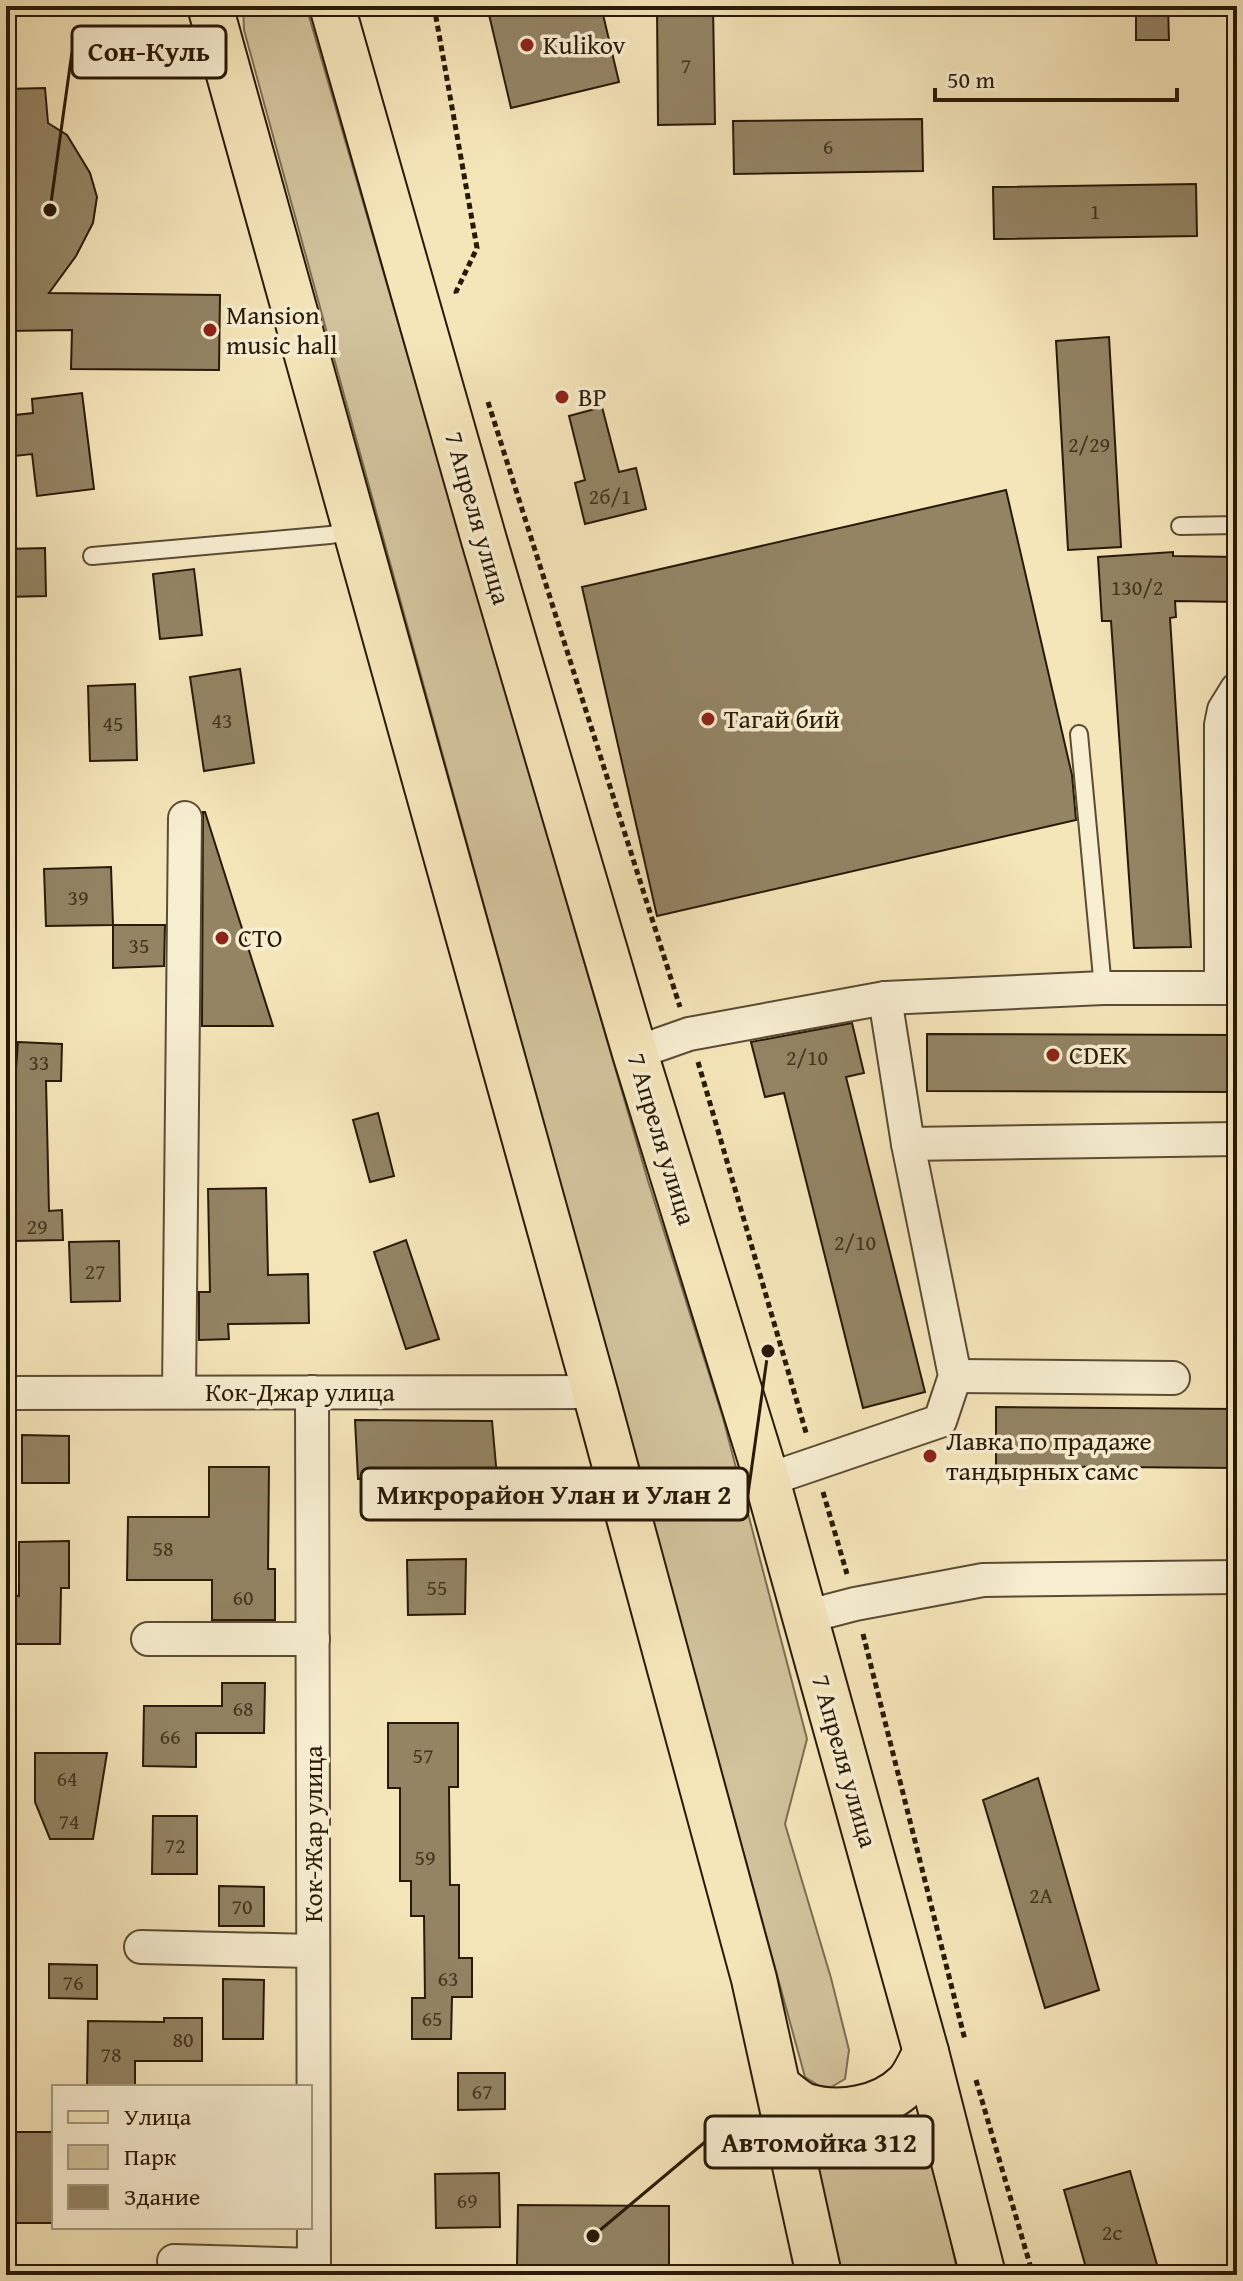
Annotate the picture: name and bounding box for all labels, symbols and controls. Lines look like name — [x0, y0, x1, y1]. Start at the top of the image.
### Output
place label: Kulikov — [543, 25, 625, 64]
callout: Сон-Куль — [72, 26, 226, 78]
text: Сон-Куль — [88, 30, 210, 71]
marker: Kulikov — [518, 36, 536, 54]
house number: 7 — [681, 49, 691, 81]
scale bar — [935, 52, 1177, 102]
text: 50 m — [947, 62, 995, 97]
house number: 6 — [823, 130, 833, 162]
house number: 1 — [1090, 195, 1100, 227]
place label: Mansion music hall — [226, 295, 338, 364]
marker: Mansion music hall — [201, 321, 219, 339]
place label: BP — [578, 377, 607, 416]
marker: BP — [553, 388, 571, 406]
street label: 7 Апреля улица — [435, 427, 522, 610]
house number: 2/29 — [1068, 428, 1110, 460]
house number: 2б/1 — [589, 480, 631, 512]
house number: 130/2 — [1111, 571, 1163, 603]
place label: Тагай бий — [724, 699, 840, 738]
house number: 43 — [211, 704, 233, 736]
house number: 45 — [102, 707, 124, 739]
marker: Тагай бий — [699, 710, 717, 728]
house number: 39 — [67, 881, 89, 913]
place label: СТО — [238, 918, 282, 957]
house number: 35 — [128, 929, 150, 961]
marker: СТО — [213, 929, 231, 947]
place label: CDEK — [1069, 1035, 1128, 1074]
house number: 2/10 — [786, 1041, 828, 1073]
house number: 33 — [28, 1046, 50, 1078]
marker: CDEK — [1044, 1046, 1062, 1064]
street label: 7 Апреля улица — [618, 1048, 707, 1230]
house number: 29 — [26, 1210, 48, 1242]
house number: 2/10 — [834, 1226, 876, 1258]
house number: 27 — [84, 1255, 106, 1287]
street label: Кок-Джар улица — [205, 1372, 395, 1411]
place label: Лавка по прадаже тандырных самс — [946, 1421, 1152, 1490]
marker: Лавка по прадаже тандырных самс — [921, 1447, 939, 1465]
callout: Микрорайон Улан и Улан 2 — [361, 1468, 748, 1520]
text: Микрорайон Улан и Улан 2 — [376, 1473, 732, 1514]
house number: 58 — [152, 1532, 174, 1564]
house number: 55 — [426, 1571, 448, 1603]
house number: 60 — [232, 1581, 254, 1613]
street label: 7 Апреля улица — [802, 1670, 889, 1853]
house number: 68 — [232, 1692, 254, 1724]
house number: 66 — [159, 1720, 181, 1752]
house number: 57 — [412, 1739, 434, 1771]
street label: Кок-Жар улица — [293, 1745, 332, 1923]
house number: 64 — [56, 1762, 78, 1794]
house number: 74 — [58, 1805, 80, 1837]
house number: 72 — [164, 1829, 186, 1861]
house number: 59 — [414, 1841, 436, 1873]
house number: 2А — [1029, 1879, 1054, 1911]
house number: 70 — [231, 1890, 253, 1922]
house number: 63 — [437, 1962, 459, 1994]
house number: 76 — [62, 1966, 84, 1998]
house number: 65 — [421, 2002, 443, 2034]
house number: 80 — [172, 2023, 194, 2055]
house number: 78 — [100, 2038, 122, 2070]
house number: 67 — [471, 2075, 493, 2107]
legend — [52, 2085, 312, 2229]
text: Улица — [124, 2099, 192, 2134]
callout: Автомойка 312 — [705, 2116, 933, 2168]
text: Автомойка 312 — [721, 2121, 917, 2162]
text: Парк — [124, 2139, 177, 2174]
text: Здание — [124, 2179, 200, 2214]
house number: 69 — [456, 2184, 478, 2216]
house number: 2с — [1102, 2216, 1122, 2248]

